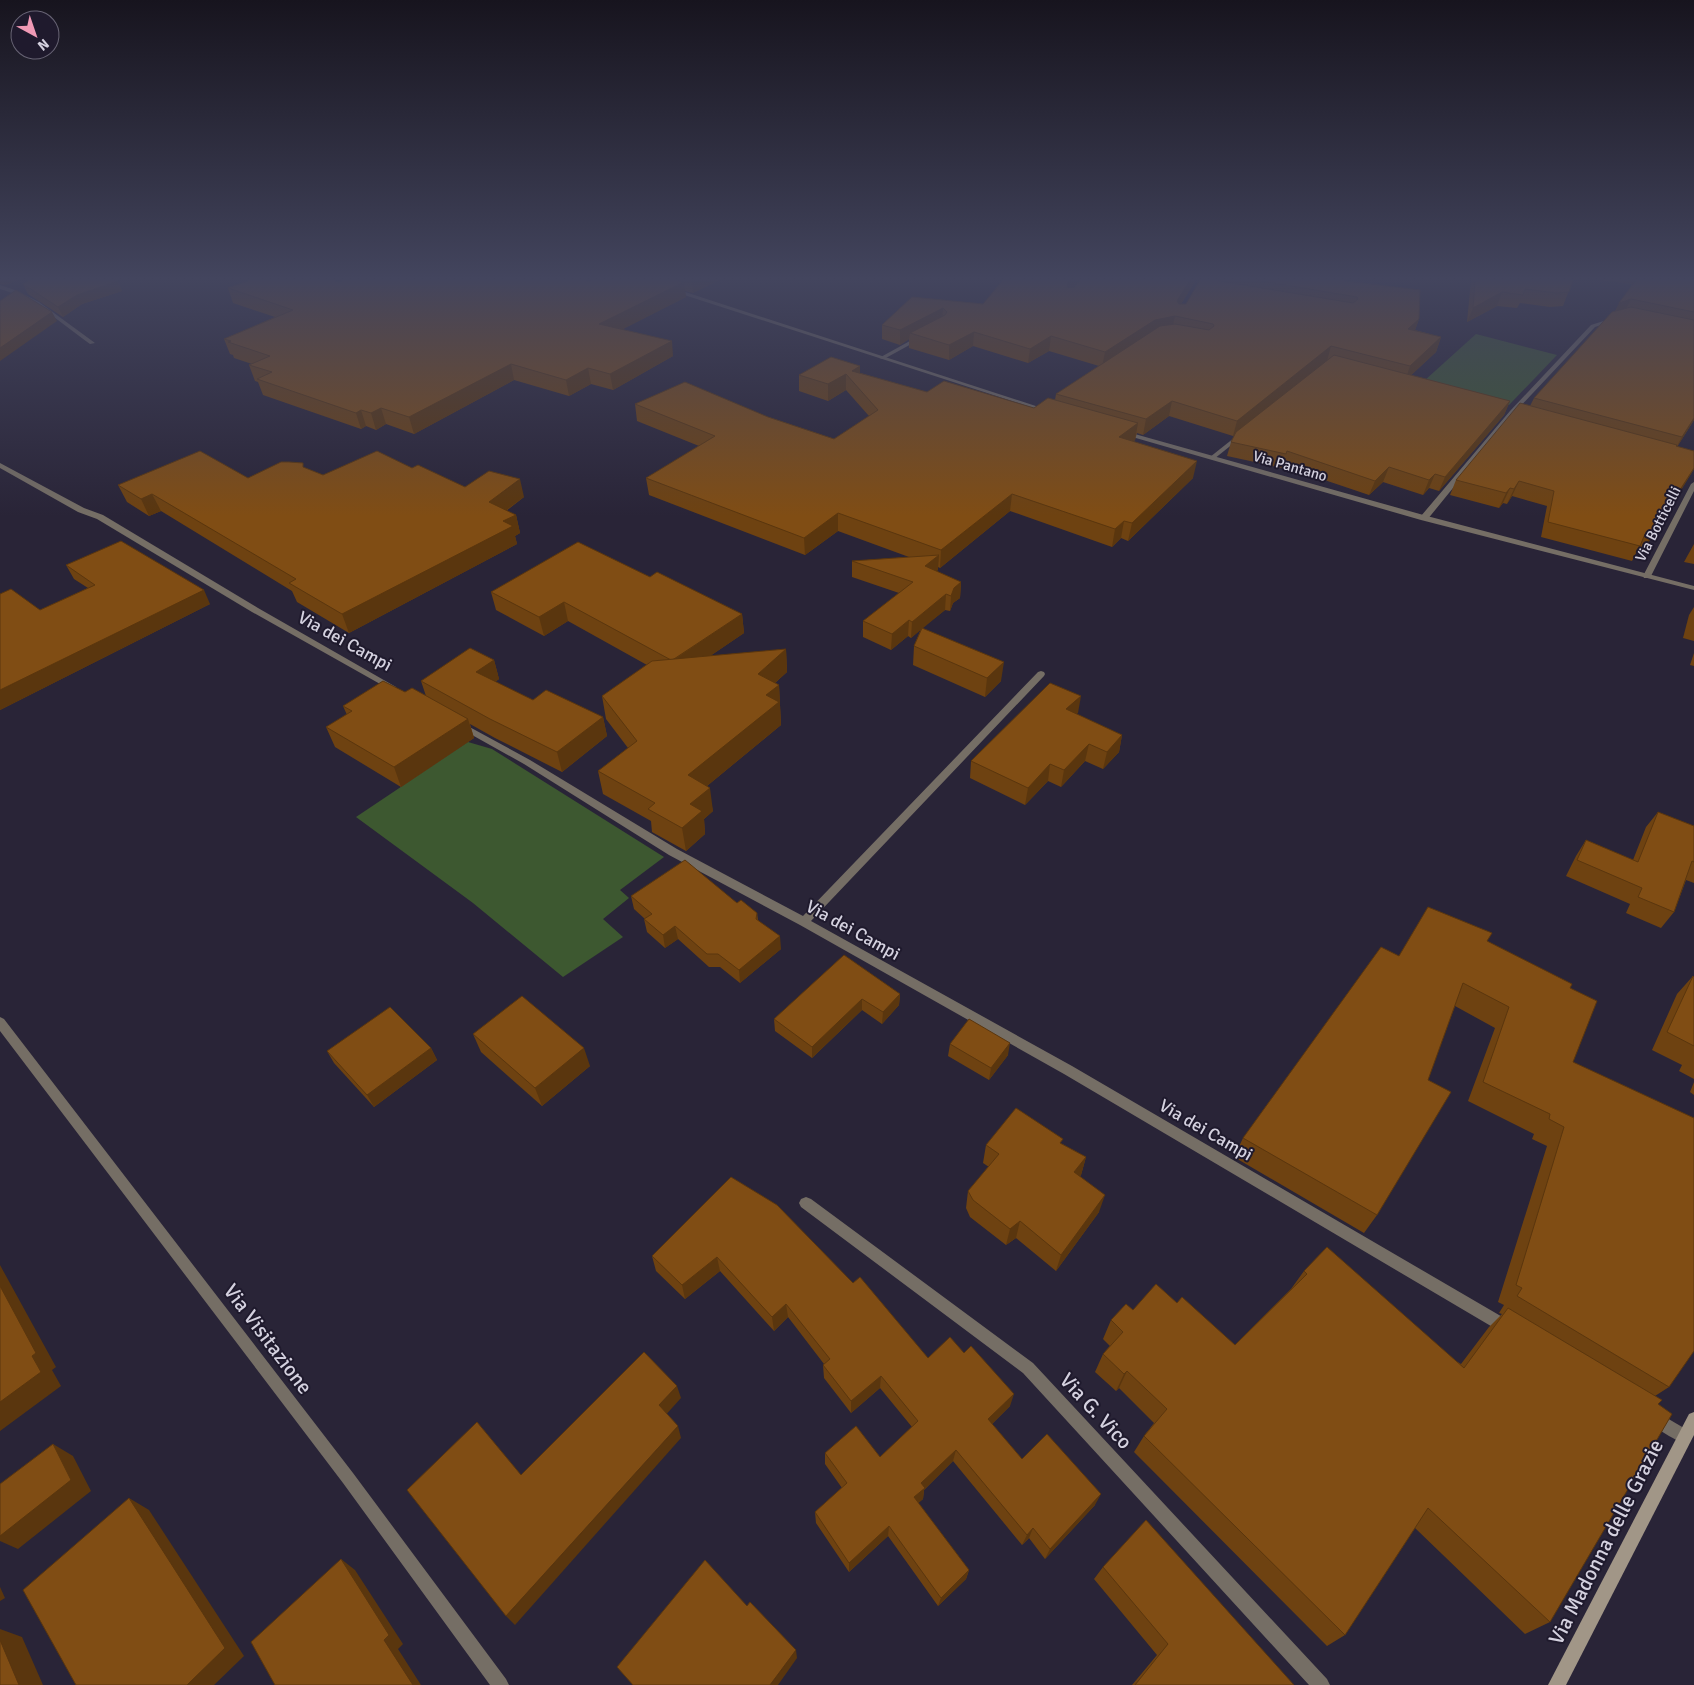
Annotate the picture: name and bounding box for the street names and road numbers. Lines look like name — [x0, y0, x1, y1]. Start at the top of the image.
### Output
street label: Via Pantano — [1251, 447, 1329, 485]
street label: Via Botticelli — [1631, 483, 1685, 565]
street label: Via dei Campi — [294, 606, 396, 676]
street label: Via dei Campi — [802, 895, 904, 965]
street label: Via dei Campi — [1155, 1094, 1257, 1166]
street label: Via Visitazione — [218, 1279, 318, 1399]
street label: Via G. Vico — [1054, 1367, 1138, 1455]
street label: Via Madonna delle Grazie — [1543, 1435, 1669, 1649]

